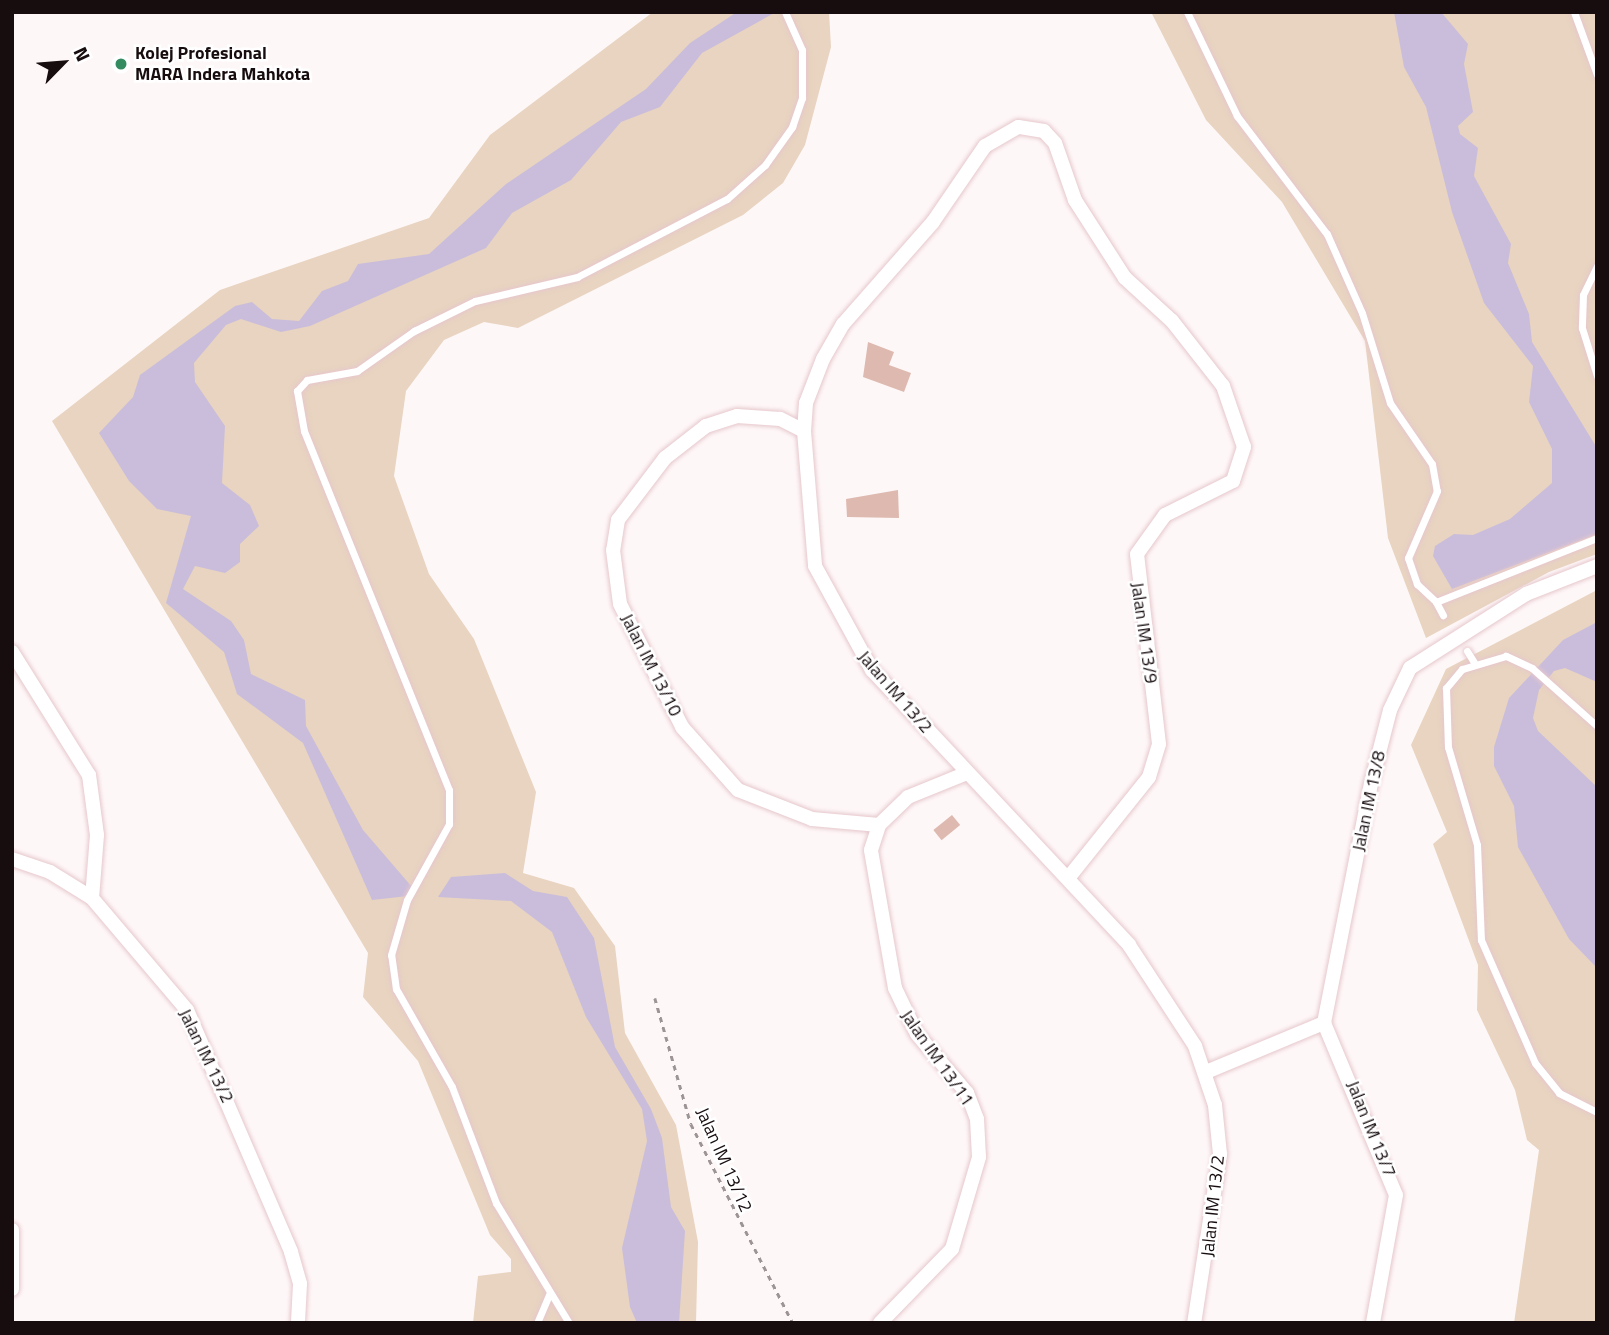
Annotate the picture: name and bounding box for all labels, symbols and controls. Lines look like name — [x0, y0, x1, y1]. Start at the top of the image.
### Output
north arrow — [28, 28, 98, 98]
text: N — [67, 42, 98, 66]
place label: Kolej Profesional MARA Indera Mahkota — [135, 43, 310, 86]
marker: Kolej Profesional MARA Indera Mahkota — [113, 56, 129, 72]
street label: Jalan IM 13/9 — [1126, 581, 1162, 685]
street label: Jalan IM 13/10 — [616, 610, 686, 720]
street label: Jalan IM 13/2 — [853, 646, 937, 738]
street label: Jalan IM 13/8 — [1348, 749, 1390, 853]
street label: Jalan IM 13/2 — [174, 1005, 238, 1107]
street label: Jalan IM 13/11 — [896, 1006, 978, 1110]
street label: Jalan IM 13/7 — [1342, 1078, 1400, 1180]
street label: Jalan IM 13/12 — [691, 1104, 757, 1216]
street label: Jalan IM 13/2 — [1197, 1154, 1229, 1258]

